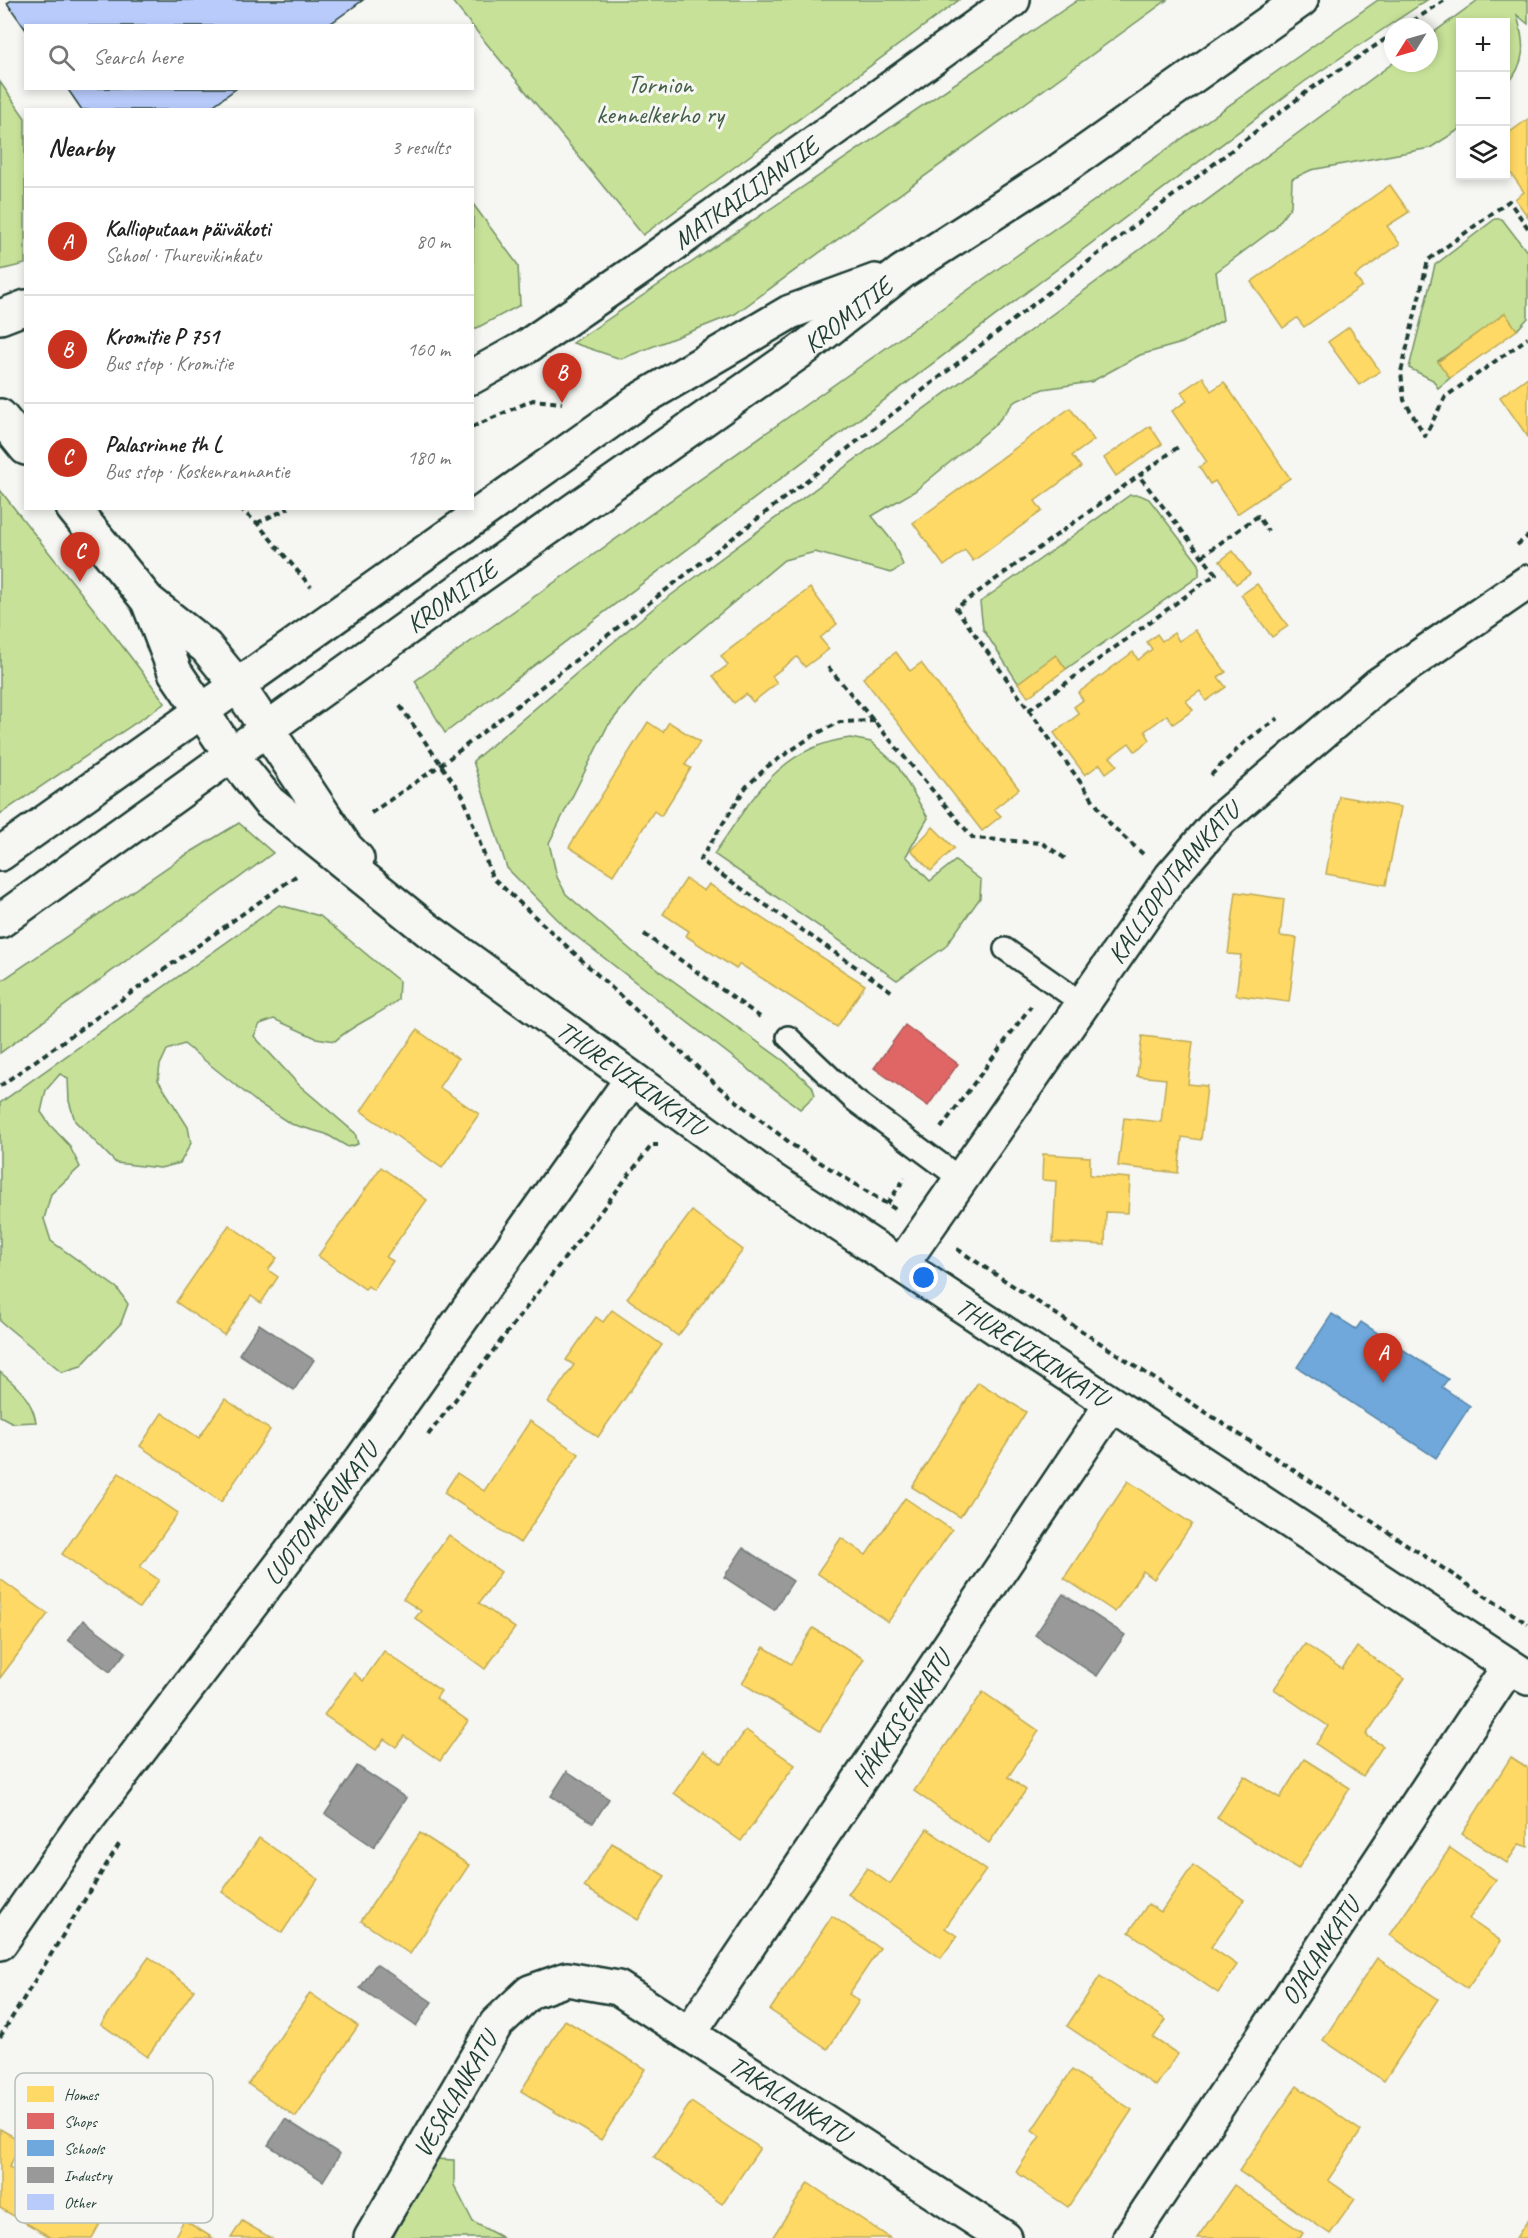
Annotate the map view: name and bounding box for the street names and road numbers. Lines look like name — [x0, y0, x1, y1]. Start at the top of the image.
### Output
street label: MATKAILIJANTIE — [666, 127, 827, 256]
street label: KROMITIE — [796, 268, 901, 360]
street label: KROMITIE — [399, 551, 506, 640]
street label: KALLIOPUTAANKATU — [1099, 792, 1249, 970]
street label: THUREVIKINKATU — [550, 1013, 716, 1146]
street label: THUREVIKINKATU — [950, 1289, 1119, 1416]
street label: LUOTOMÄENKATU — [256, 1432, 388, 1591]
street label: HÄKKISENKATU — [844, 1641, 960, 1792]
street label: OJALANKATU — [1273, 1888, 1370, 2011]
street label: VESALANKATU — [405, 2022, 506, 2163]
street label: TAKALANKATU — [723, 2047, 861, 2153]

